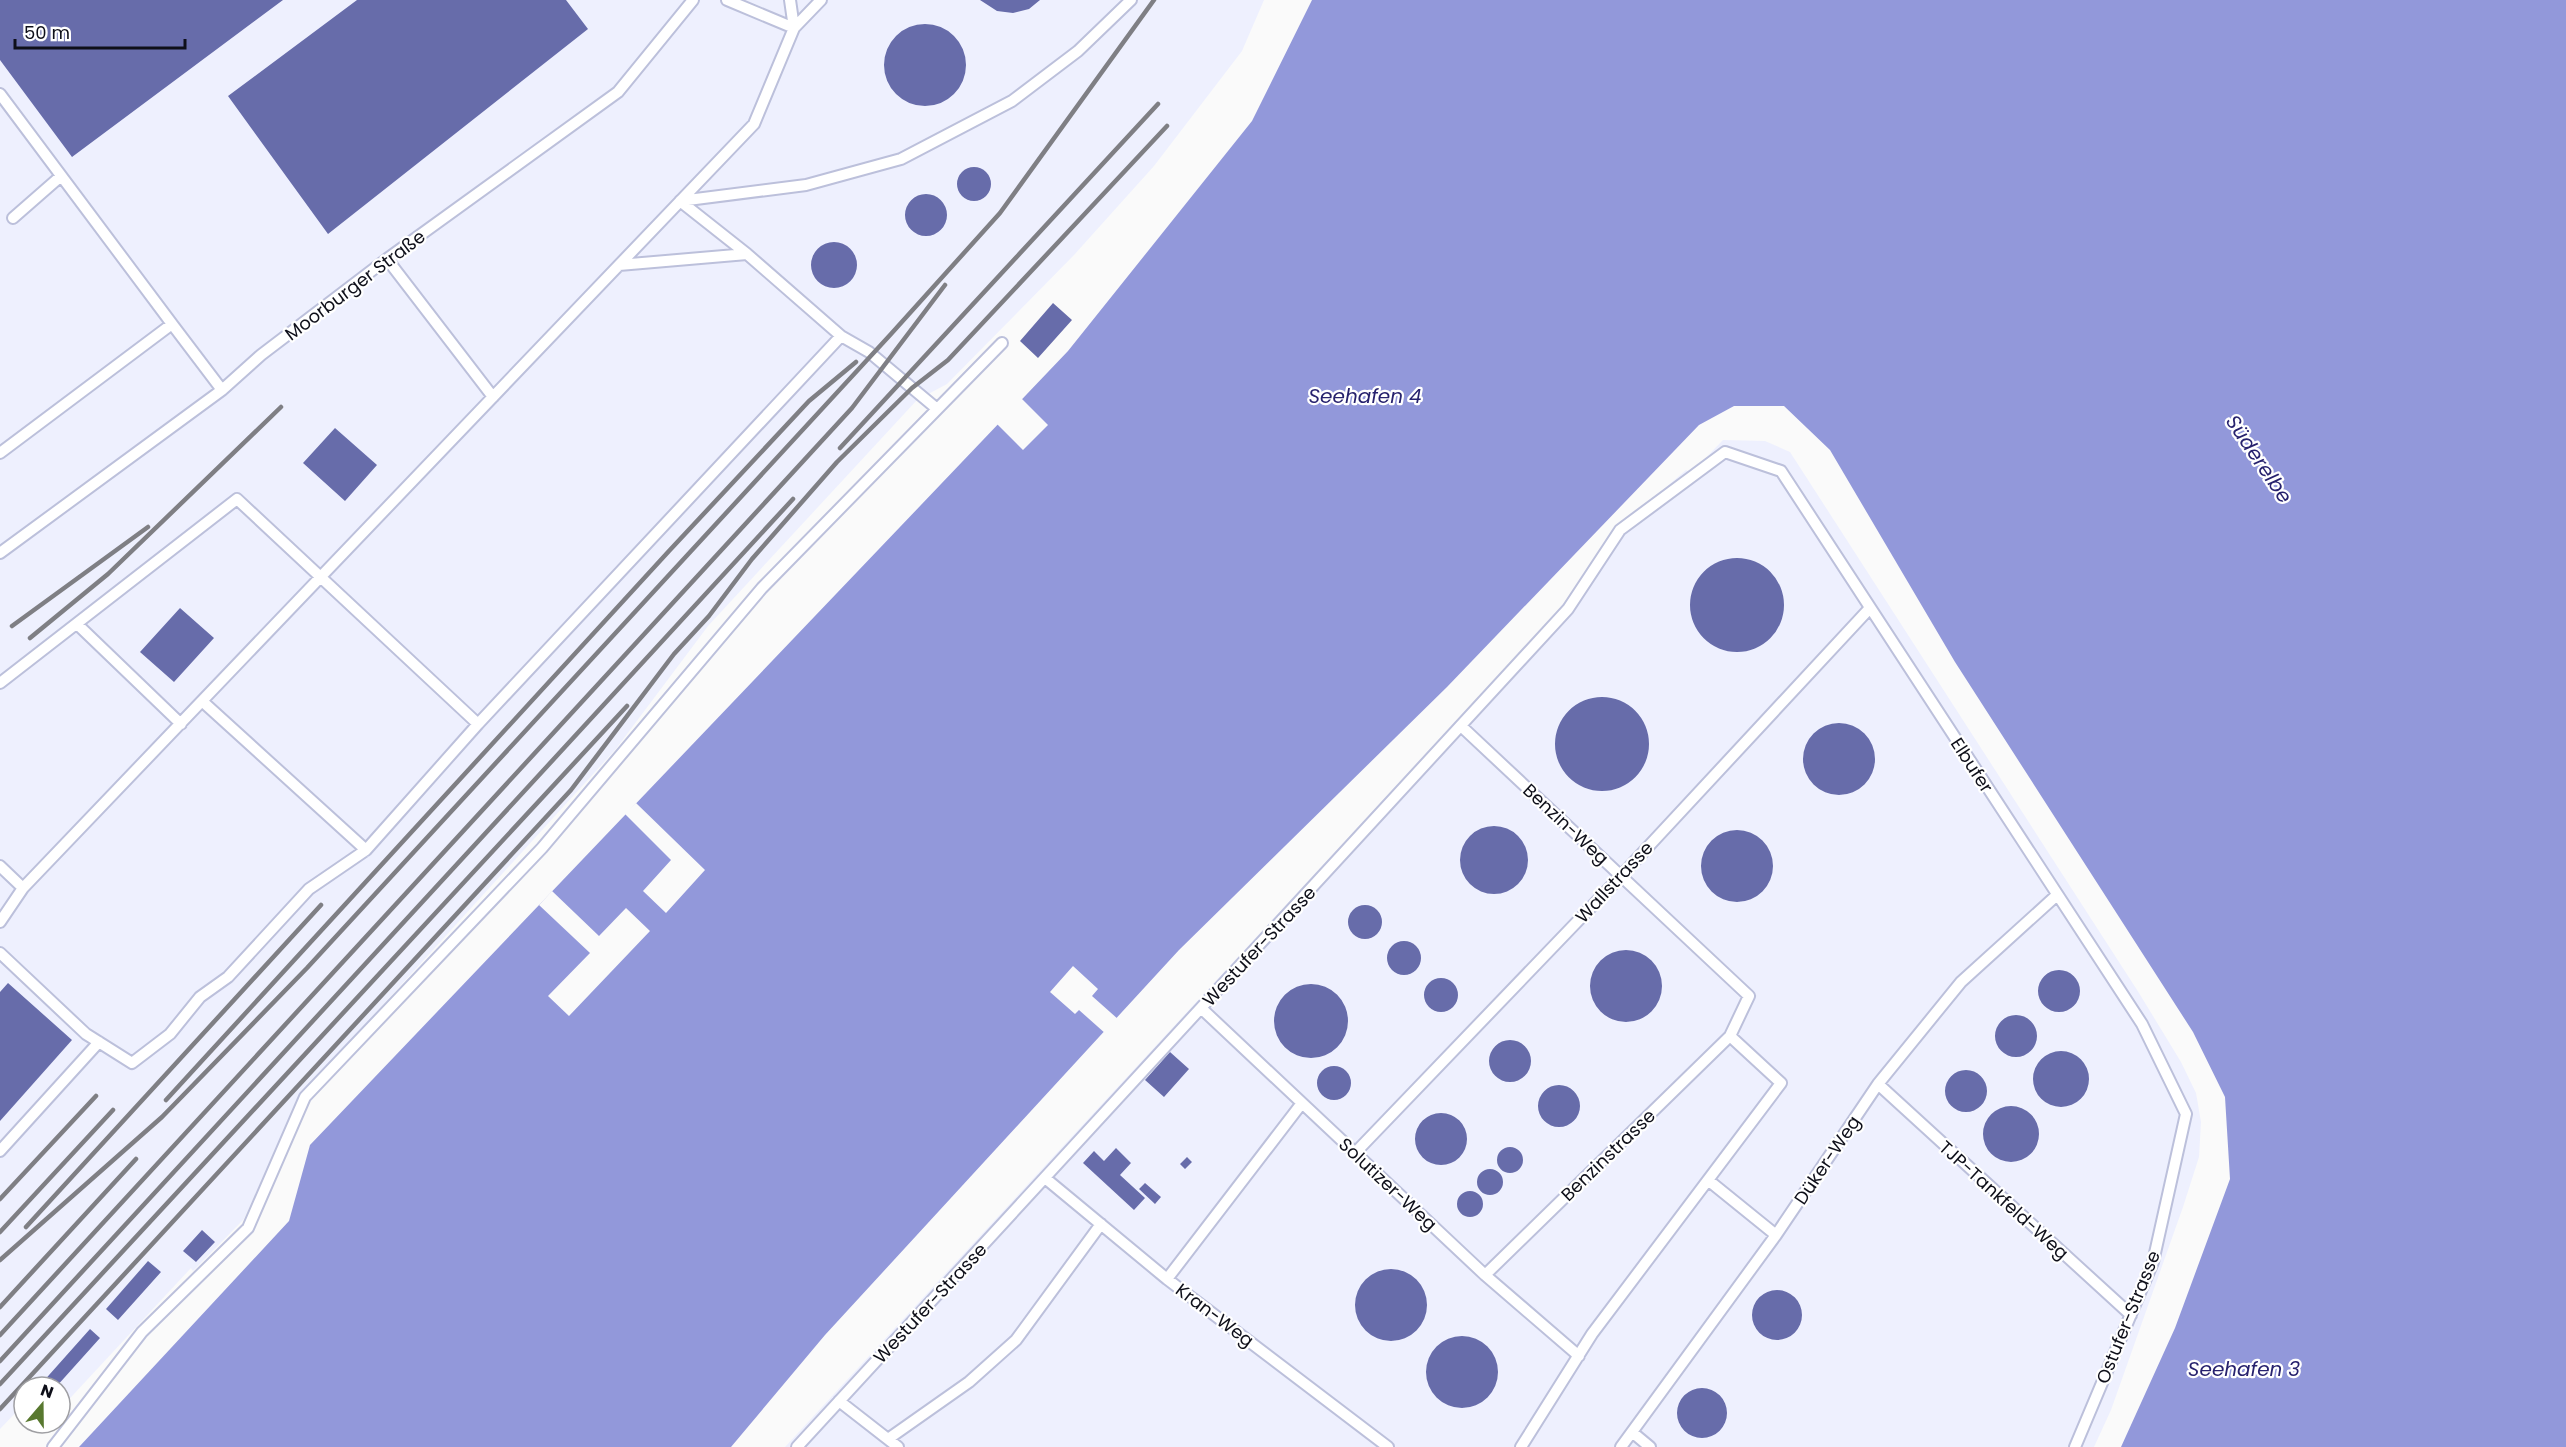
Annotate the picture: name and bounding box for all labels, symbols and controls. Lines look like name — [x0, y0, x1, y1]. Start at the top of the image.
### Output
scale bar — [15, 12, 184, 50]
text: 50 m — [24, 20, 70, 45]
street label: Moorburger Straße — [280, 224, 430, 346]
water label: Seehafen 4 — [1308, 382, 1422, 410]
water label: Süderelbe — [2219, 409, 2299, 509]
street label: Elbufer — [1945, 733, 1999, 798]
street label: Benzin-Weg — [1518, 778, 1614, 870]
street label: Wallstrasse — [1570, 836, 1658, 928]
street label: Westufer-Strasse — [1197, 880, 1321, 1012]
street label: Benzinstrasse — [1555, 1103, 1661, 1207]
street label: Düker-Weg — [1788, 1111, 1866, 1209]
street label: Solutizer-Weg — [1333, 1132, 1443, 1236]
street label: TJP-Tankfeld-Weg — [1934, 1135, 2074, 1265]
street label: Westufer-Strasse — [868, 1237, 992, 1369]
street label: Ostufer-Strasse — [2090, 1247, 2166, 1387]
street label: Kran-Weg — [1171, 1277, 1259, 1353]
water label: Seehafen 3 — [2188, 1355, 2300, 1383]
north arrow — [12, 1375, 72, 1435]
text: N — [37, 1379, 57, 1404]

